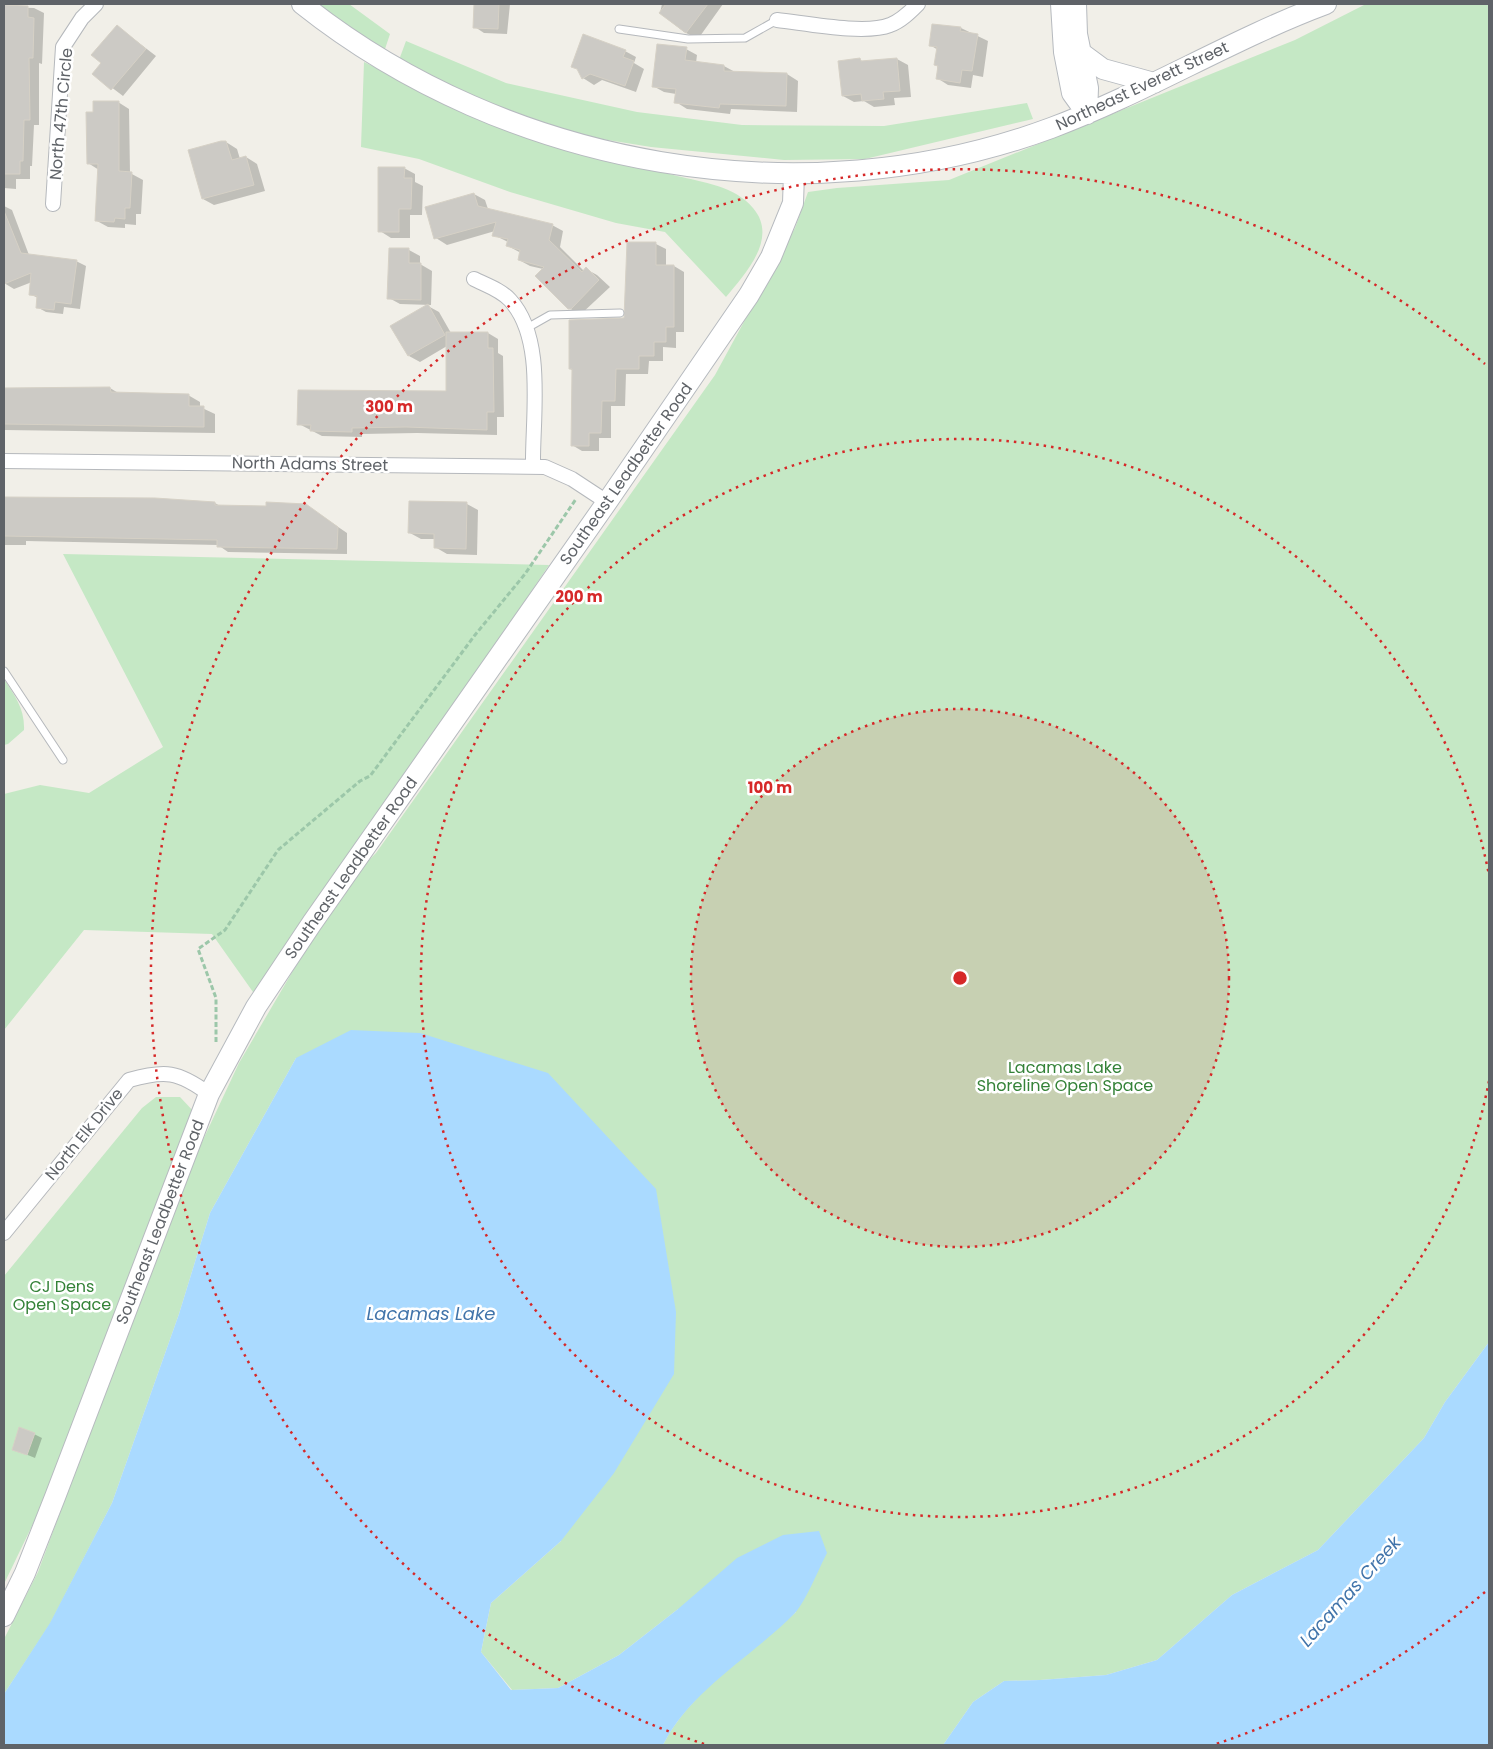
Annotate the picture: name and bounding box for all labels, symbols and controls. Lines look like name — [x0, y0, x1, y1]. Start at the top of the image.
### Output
street label: Northeast Everett Street — [1052, 36, 1232, 136]
street label: North 47th Circle — [44, 47, 78, 181]
street label: Southeast Leadbetter Road — [554, 378, 698, 570]
text: 300 m — [365, 396, 413, 417]
street label: North Adams Street — [232, 451, 388, 477]
text: 200 m — [555, 586, 603, 607]
street label: Southeast Leadbetter Road — [279, 772, 423, 964]
text: 100 m — [748, 777, 792, 798]
centre of rings — [951, 969, 969, 987]
park label: Lacamas Lake Shoreline Open Space — [977, 1056, 1153, 1097]
street label: North Elk Drive — [40, 1083, 128, 1185]
street label: Southeast Leadbetter Road — [110, 1116, 210, 1328]
park label: CJ Dens Open Space — [13, 1275, 111, 1316]
water label: Lacamas Lake — [367, 1301, 495, 1326]
water label: Lacamas Creek — [1294, 1530, 1407, 1652]

